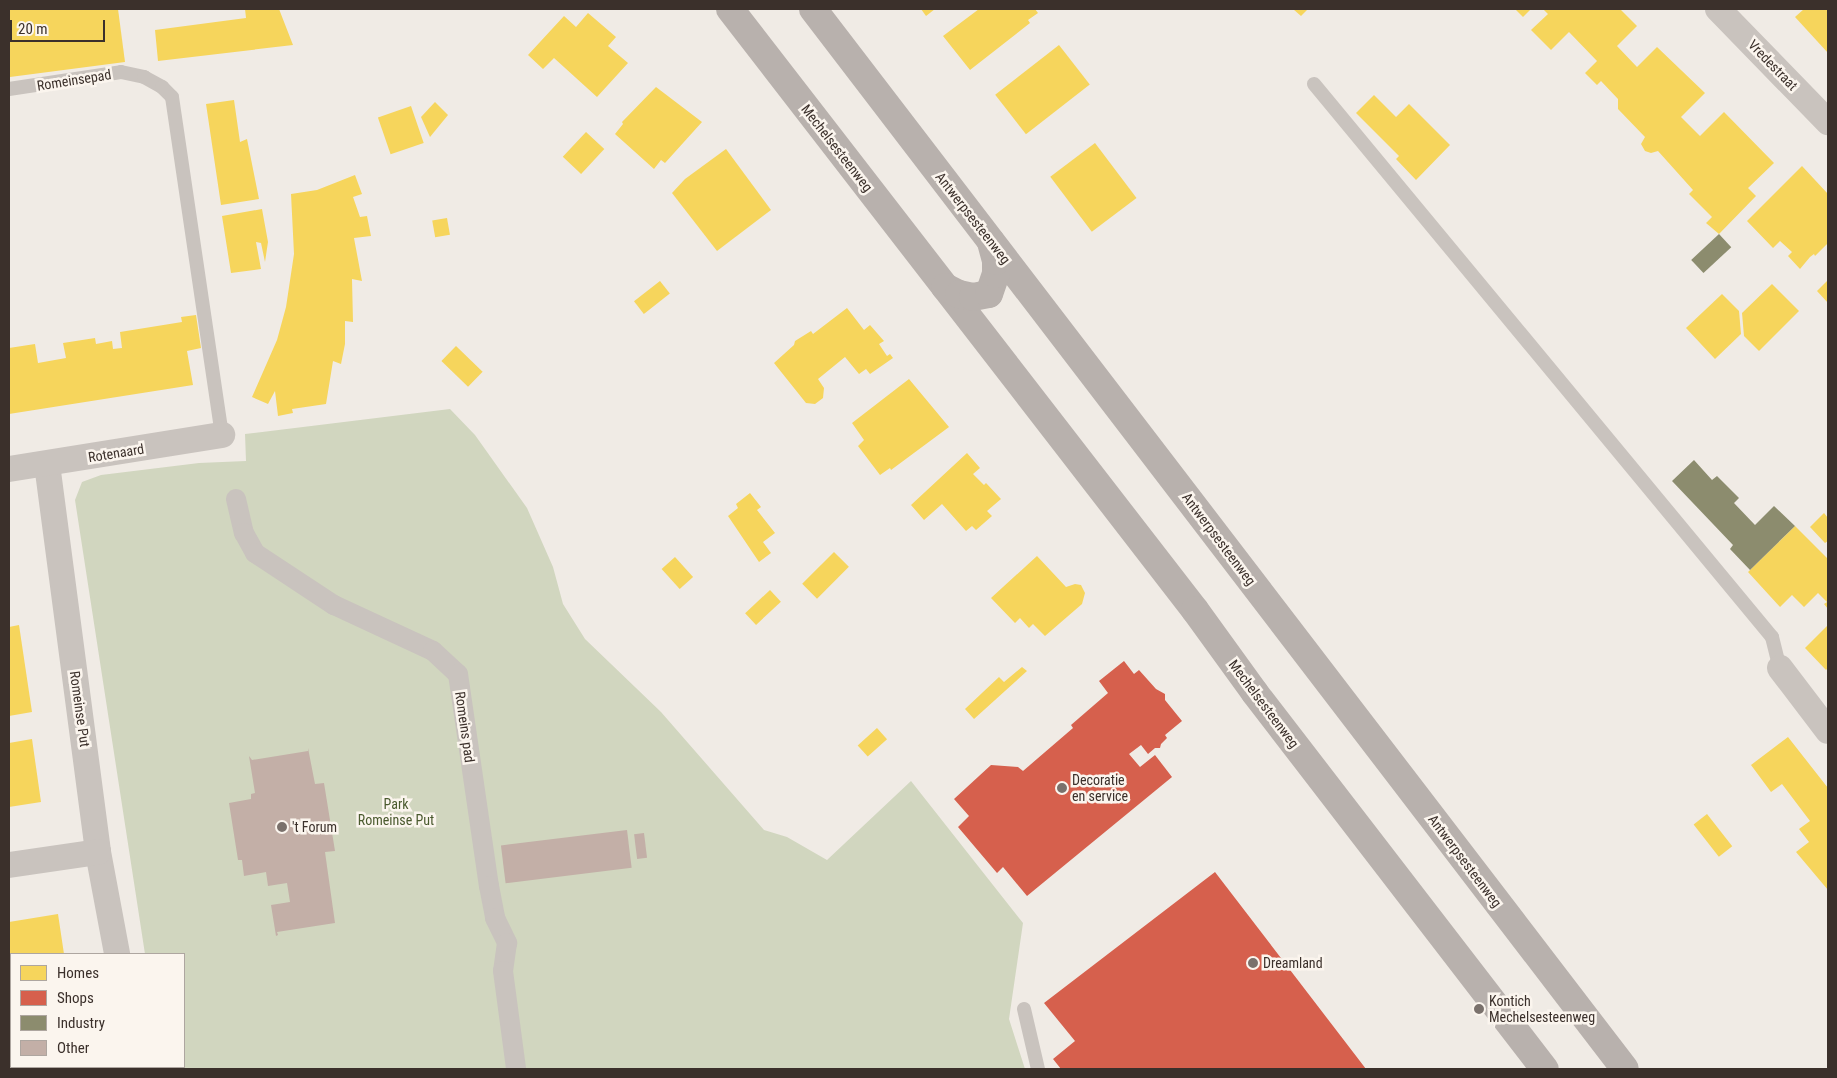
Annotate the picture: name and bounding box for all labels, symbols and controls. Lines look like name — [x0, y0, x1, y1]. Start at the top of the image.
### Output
scale bar — [12, 10, 108, 42]
text: 20 m — [18, 20, 48, 38]
street label: Vredestraat — [1745, 36, 1801, 94]
street label: Romeinsepad — [36, 66, 112, 94]
street label: Mechelsesteenweg — [798, 101, 876, 195]
street label: Antwerpsesteenweg — [932, 169, 1014, 267]
street label: Rotenaard — [87, 440, 145, 466]
street label: Antwerpsesteenweg — [1179, 489, 1259, 589]
street label: Mechelsesteenweg — [1225, 657, 1303, 751]
street label: Romeinse Put — [66, 670, 94, 748]
street label: Romeins pad — [452, 690, 478, 764]
place label: Decoratie en service — [1072, 772, 1128, 804]
marker: Decoratie en service — [1056, 782, 1068, 794]
park label: Park Romeinse Put — [358, 796, 434, 829]
street label: Antwerpsesteenweg — [1425, 811, 1505, 911]
place label: 't Forum — [292, 819, 337, 835]
marker: 't Forum — [276, 821, 288, 833]
legend — [10, 953, 185, 1068]
place label: Dreamland — [1263, 955, 1323, 971]
marker: Dreamland — [1247, 957, 1259, 969]
text: Homes — [57, 964, 99, 982]
text: Shops — [57, 989, 94, 1007]
place label: Kontich Mechelsesteenweg — [1489, 993, 1595, 1026]
marker: Kontich Mechelsesteenweg — [1473, 1003, 1485, 1015]
text: Industry — [57, 1014, 105, 1032]
text: Other — [57, 1039, 89, 1057]

